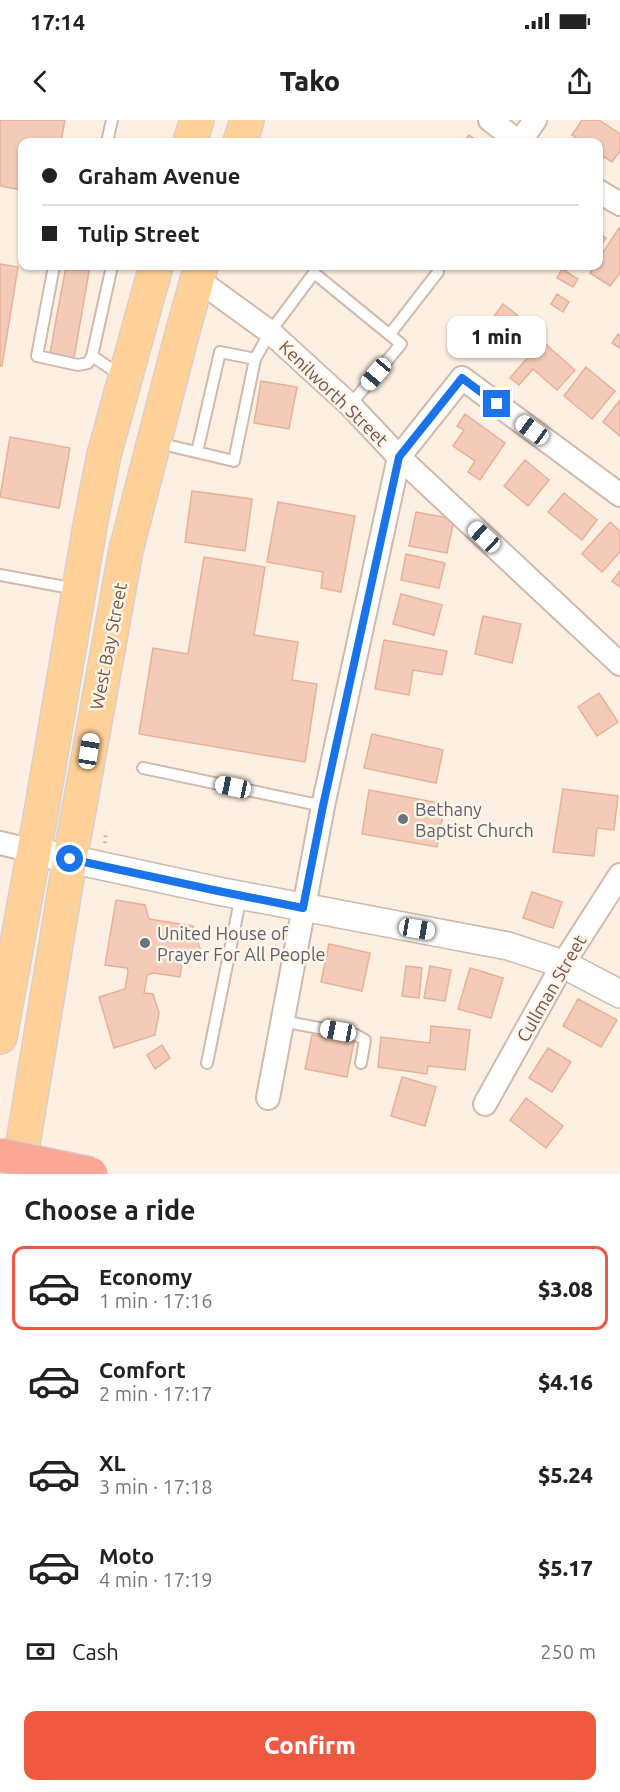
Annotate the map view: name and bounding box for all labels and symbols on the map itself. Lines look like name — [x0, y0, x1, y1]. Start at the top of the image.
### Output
callout: 1 min — [448, 317, 546, 359]
street label: Kenilworth Street — [276, 336, 392, 450]
car — [358, 354, 394, 394]
route end — [483, 390, 510, 417]
car — [512, 412, 552, 448]
car — [465, 518, 503, 556]
street label: West Bay Street — [86, 581, 130, 711]
car — [77, 732, 101, 770]
car — [214, 774, 252, 800]
place label: Bethany Baptist Church — [415, 799, 534, 840]
marker: Bethany Baptist Church — [396, 812, 410, 826]
route start — [56, 845, 83, 872]
car — [398, 917, 436, 941]
place label: United House of Prayer For All People — [157, 923, 326, 964]
street label: Cullman Street — [512, 931, 590, 1045]
marker: United House of Prayer For All People — [138, 936, 152, 950]
car — [319, 1019, 357, 1043]

